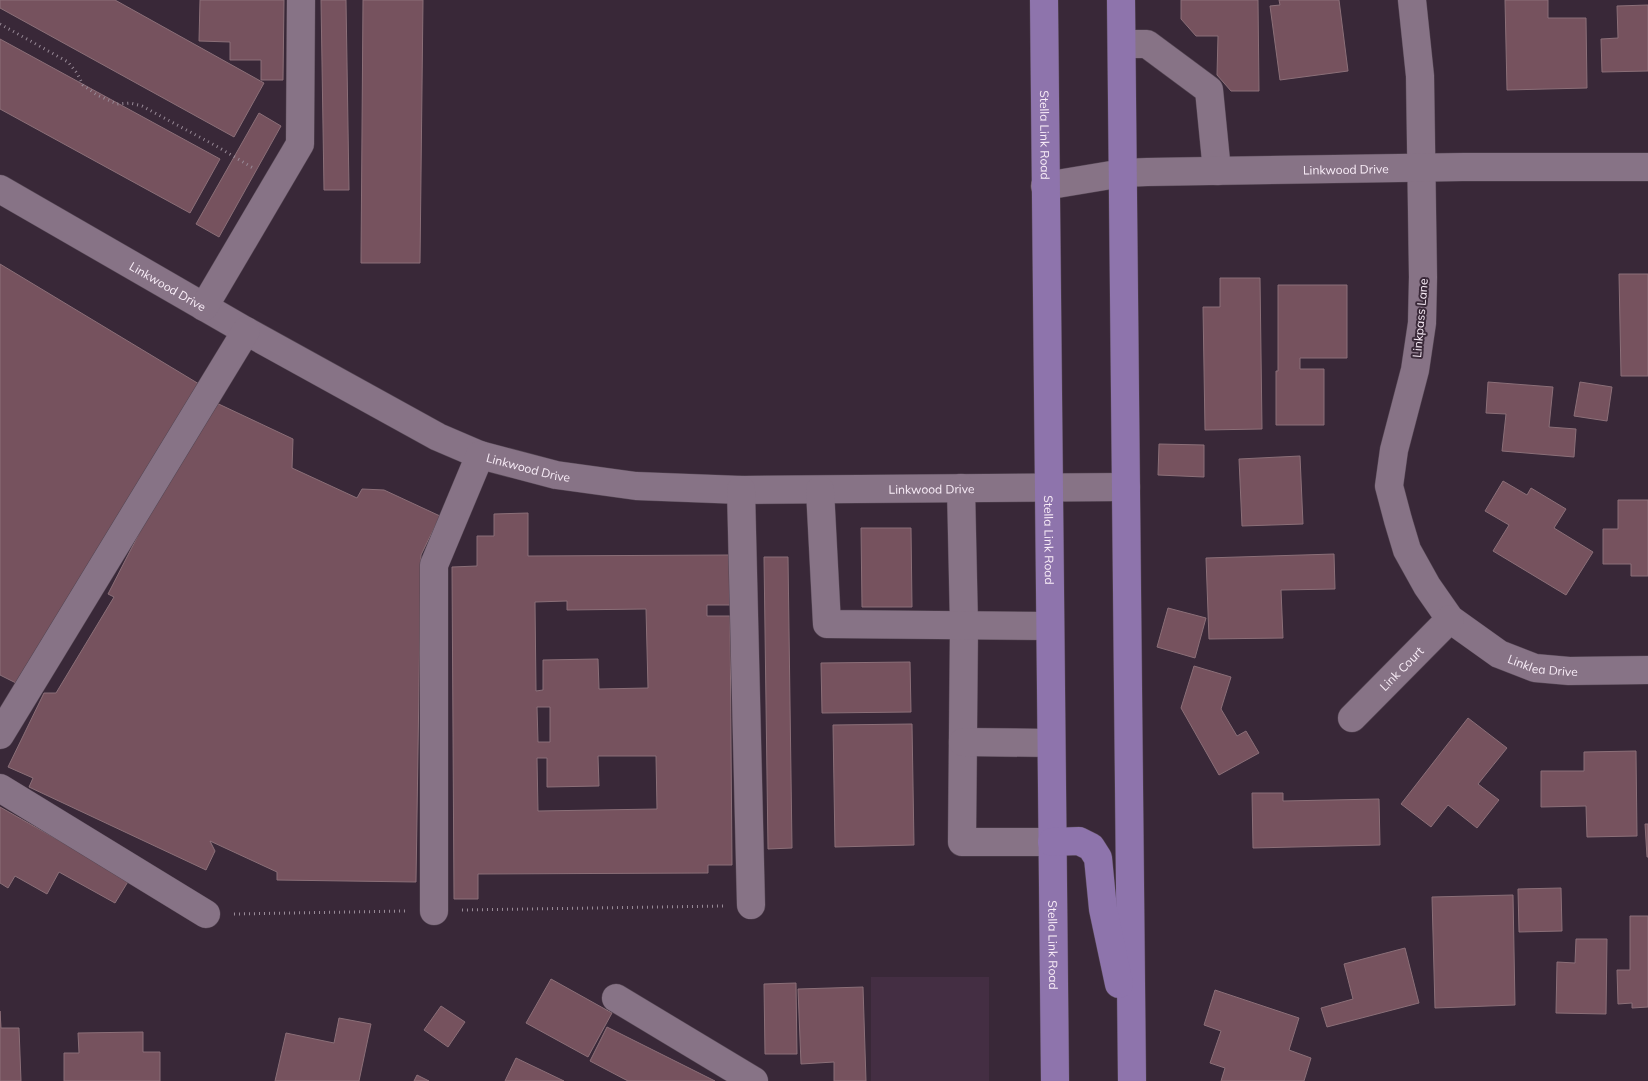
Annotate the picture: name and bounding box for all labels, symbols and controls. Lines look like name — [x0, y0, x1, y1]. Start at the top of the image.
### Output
street label: Stella Link Road — [1037, 90, 1053, 180]
street label: Linkwood Drive — [1303, 161, 1389, 177]
street label: Linkwood Drive — [127, 258, 209, 314]
street label: Linkpass Lane — [1409, 278, 1431, 358]
street label: Linkwood Drive — [485, 450, 571, 484]
street label: Linkwood Drive — [889, 481, 975, 496]
street label: Stella Link Road — [1042, 495, 1057, 585]
street label: Link Court — [1376, 643, 1426, 694]
street label: Linklea Drive — [1506, 651, 1578, 679]
street label: Stella Link Road — [1046, 900, 1062, 990]

